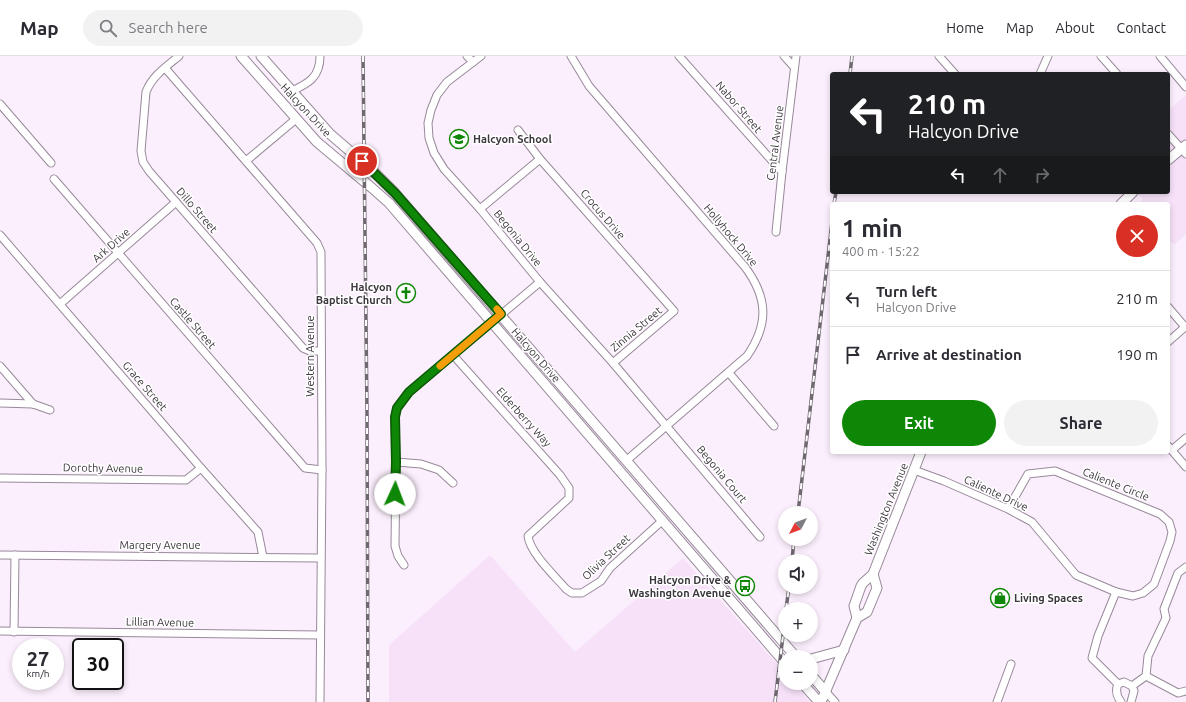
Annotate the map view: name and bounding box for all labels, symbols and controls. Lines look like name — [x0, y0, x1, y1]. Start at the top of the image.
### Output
search box — [83, 10, 363, 46]
text: Map — [20, 17, 59, 39]
icon: search — [97, 17, 119, 39]
text: Search here — [129, 19, 208, 36]
text: Home — [946, 20, 984, 36]
text: Map — [1006, 20, 1034, 36]
text: About — [1056, 20, 1095, 36]
text: Contact — [1117, 20, 1166, 36]
street label: Nabor Street — [714, 79, 765, 136]
street label: Halcyon Drive — [278, 81, 334, 139]
icon: left — [842, 88, 894, 140]
text: 210 m — [908, 88, 986, 119]
street label: Central Avenue — [764, 105, 786, 181]
text: Halcyon Drive — [908, 121, 1019, 141]
school or university icon: Halcyon School — [448, 128, 470, 150]
place label: Halcyon School — [473, 133, 552, 145]
pin — [345, 144, 379, 178]
icon: arrive — [351, 150, 373, 172]
icon: left — [947, 164, 969, 186]
icon: ahead — [989, 164, 1011, 186]
icon: right — [1031, 164, 1053, 186]
street label: Dillo Street — [174, 185, 220, 236]
street label: Crocus Drive — [578, 187, 628, 241]
street label: Hollyhock Drive — [702, 202, 760, 268]
street label: Begonia Drive — [492, 207, 544, 269]
text: 1 min — [842, 215, 903, 242]
button: close — [1116, 215, 1158, 257]
street label: Ark Drive — [90, 226, 132, 264]
text: 400 m · 15:22 — [842, 244, 920, 258]
place label: Halcyon Baptist Church — [316, 281, 392, 306]
church icon: Halcyon Baptist Church — [395, 282, 417, 304]
text: Turn left — [876, 283, 937, 300]
icon: left — [842, 288, 864, 310]
text: 210 m — [1116, 290, 1158, 307]
street label: Castle Street — [168, 295, 219, 351]
text: Halcyon Drive — [876, 300, 956, 314]
street label: Zinnia Street — [608, 304, 665, 354]
street label: Western Avenue — [304, 315, 316, 397]
street label: Halcyon Drive — [509, 325, 563, 385]
icon: arrive — [842, 344, 864, 366]
text: Arrive at destination — [876, 346, 1022, 363]
text: 190 m — [1116, 346, 1158, 363]
street label: Grace Street — [120, 359, 170, 414]
street label: Elderberry Way — [494, 385, 554, 450]
button: Exit — [842, 400, 996, 446]
button: Share — [1004, 400, 1158, 446]
street label: Begonia Court — [695, 443, 750, 506]
street label: Dorothy Avenue — [63, 461, 143, 475]
street label: Washington Avenue — [862, 461, 910, 557]
street label: Caliente Circle — [1081, 465, 1151, 503]
position arrow — [374, 473, 416, 515]
street label: Caliente Drive — [962, 473, 1030, 513]
north arrow — [778, 506, 818, 546]
map controls — [778, 506, 818, 690]
street label: Olivia Street — [580, 531, 633, 582]
street label: Margery Avenue — [119, 539, 201, 551]
button: sound — [778, 554, 818, 594]
place label: Halcyon Drive & Washington Avenue — [628, 574, 731, 599]
bus stop icon: Halcyon Drive & Washington Avenue — [734, 575, 756, 597]
shop icon: Living Spaces — [989, 587, 1011, 609]
place label: Living Spaces — [1014, 592, 1083, 604]
button: + — [778, 602, 818, 642]
street label: Lillian Avenue — [126, 615, 194, 629]
speed limit sign: 30 — [72, 638, 124, 690]
text: 27 — [27, 647, 49, 670]
button: − — [778, 650, 818, 690]
text: km/h — [26, 668, 50, 679]

